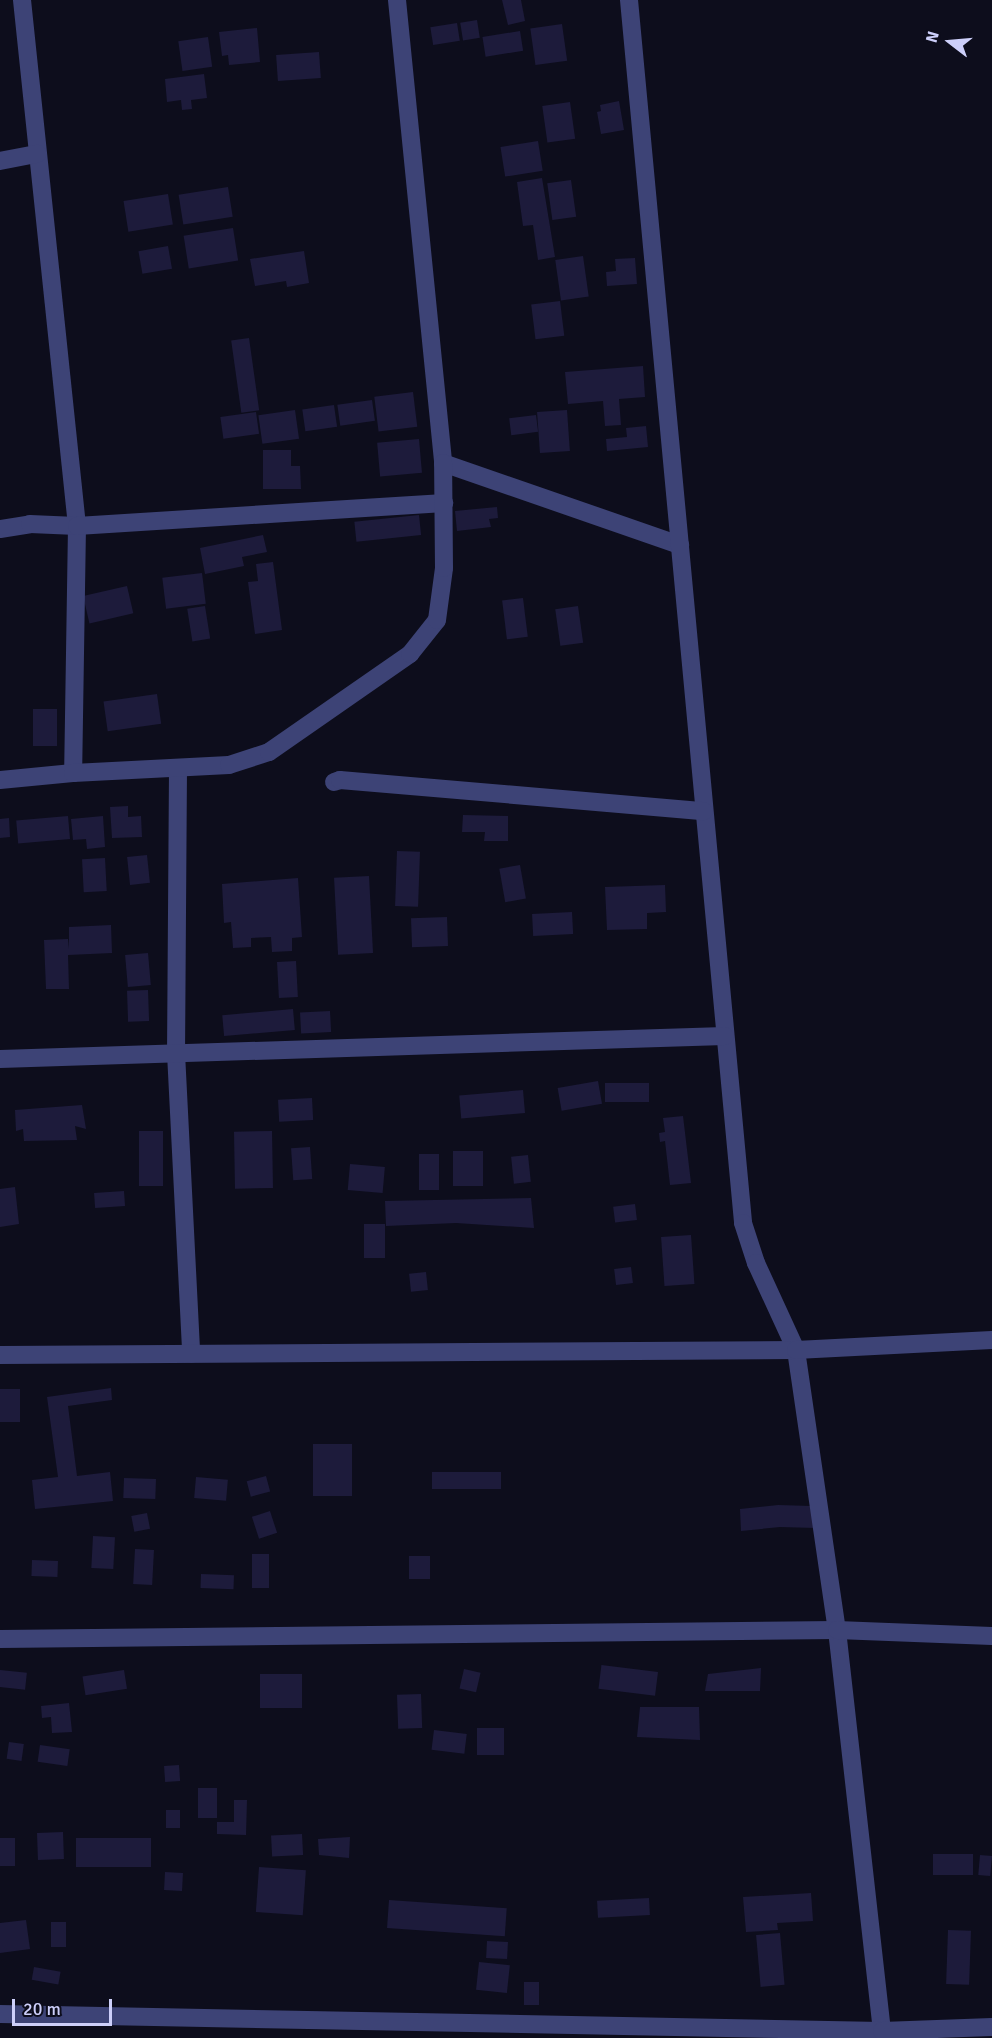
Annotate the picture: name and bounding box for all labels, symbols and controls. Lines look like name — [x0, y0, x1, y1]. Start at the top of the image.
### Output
north arrow — [920, 12, 980, 72]
text: N — [922, 29, 944, 45]
scale bar — [15, 1987, 116, 2025]
text: 20 m — [23, 1998, 61, 2020]

